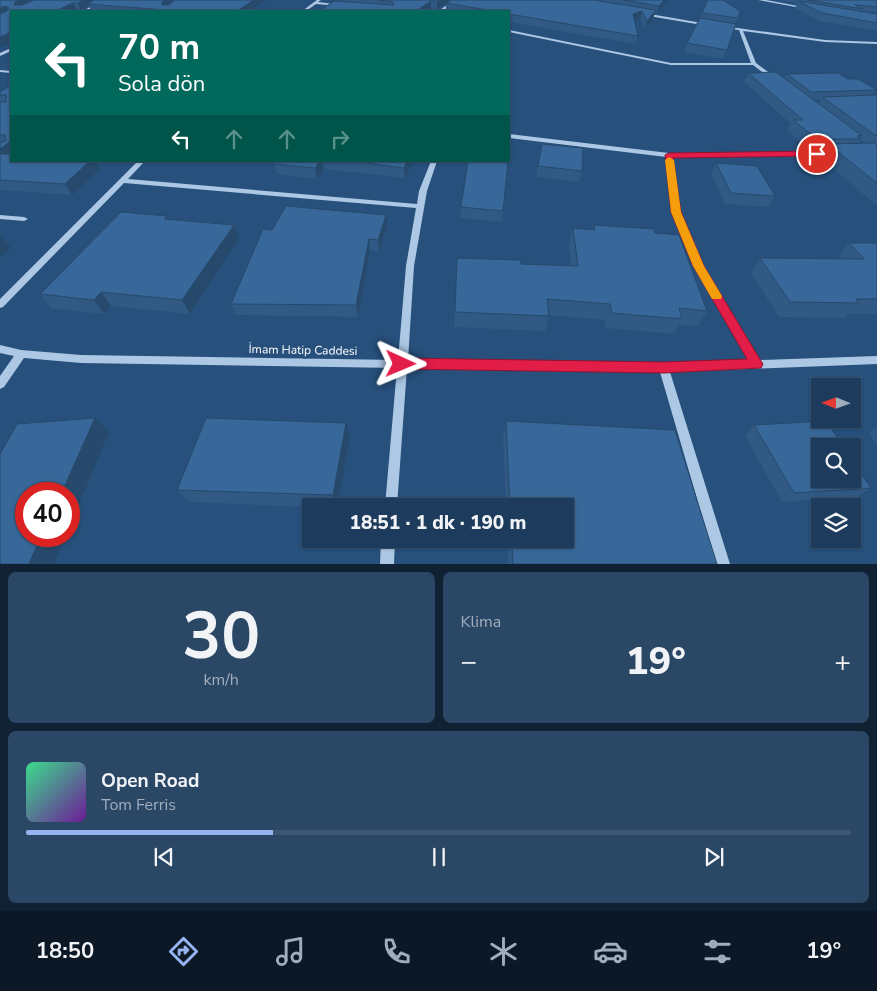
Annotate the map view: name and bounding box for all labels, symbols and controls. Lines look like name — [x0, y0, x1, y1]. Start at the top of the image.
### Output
text: 70 m — [118, 24, 200, 71]
icon: left — [35, 30, 100, 95]
text: Sola dön — [118, 69, 205, 99]
icon: left — [167, 125, 195, 153]
icon: ahead — [220, 125, 248, 153]
icon: ahead — [273, 125, 301, 153]
icon: right — [326, 125, 354, 153]
pin — [796, 133, 838, 175]
icon: arrive — [803, 140, 831, 168]
position arrow — [374, 337, 426, 389]
street label: İmam Hatip Caddesi — [248, 341, 358, 359]
north arrow — [811, 378, 861, 428]
map controls — [811, 378, 861, 548]
button: search — [811, 438, 861, 488]
speed limit sign: 40 — [15, 482, 80, 547]
button: layers — [811, 498, 861, 548]
text: 18:51 · 1 dk · 190 m — [350, 510, 526, 536]
text: 30 — [182, 592, 260, 681]
text: Klima — [461, 611, 501, 633]
text: 19° — [626, 636, 686, 687]
text: − — [461, 643, 477, 681]
text: + — [834, 643, 851, 681]
text: km/h — [204, 669, 239, 691]
text: Open Road — [101, 768, 199, 794]
text: Tom Ferris — [101, 794, 176, 816]
icon: previous — [150, 843, 178, 871]
icon: pause — [425, 843, 453, 871]
icon: next — [700, 843, 728, 871]
icon: directions — [166, 934, 201, 969]
icon: music — [273, 934, 308, 969]
icon: phone — [379, 934, 414, 969]
icon: climate — [486, 934, 521, 969]
icon: car — [593, 934, 628, 969]
icon: filters — [700, 934, 735, 969]
text: 18:50 — [36, 936, 94, 966]
text: 19° — [806, 936, 841, 966]

